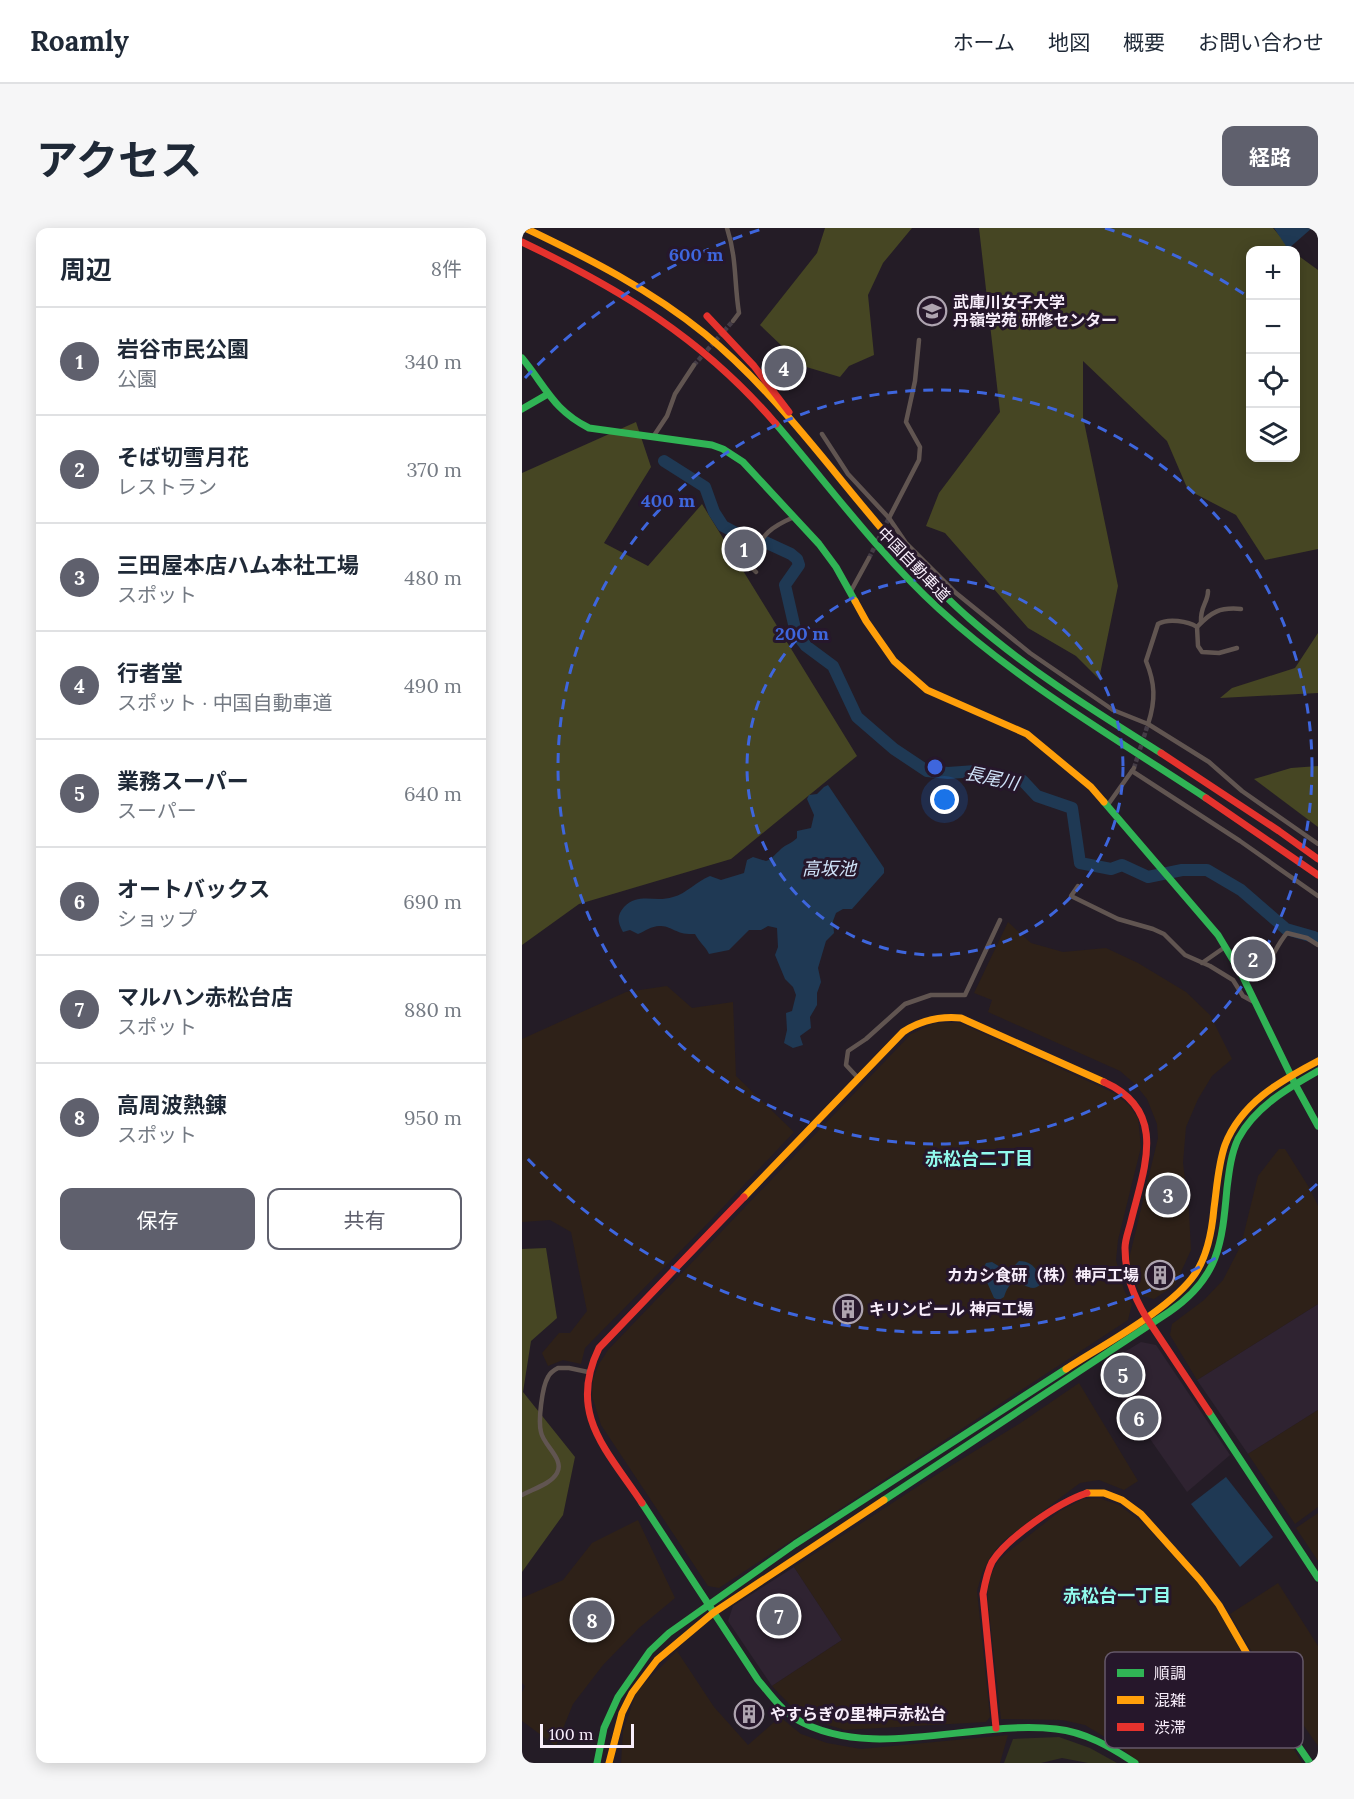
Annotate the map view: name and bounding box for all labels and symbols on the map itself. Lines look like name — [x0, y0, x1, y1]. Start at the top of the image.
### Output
text: 600 m — [669, 243, 724, 266]
place label: 武庫川女子大学 丹嶺学苑 研修センター — [953, 292, 1117, 330]
school or university icon: 武庫川女子大学 丹嶺学苑 研修センター — [916, 295, 948, 327]
pin: 4 — [764, 346, 804, 390]
text: 400 m — [641, 489, 695, 512]
street label: 中国自動車道 — [873, 523, 955, 605]
pin: 1 — [724, 526, 764, 572]
text: 200 m — [775, 622, 829, 645]
centre of rings — [925, 757, 945, 777]
water label: 長尾川 — [963, 761, 1023, 795]
your location — [930, 785, 959, 814]
water label: 高坂池 — [802, 857, 858, 880]
pin: 2 — [1234, 936, 1272, 982]
district label: 赤松台二丁目 — [925, 1147, 1033, 1170]
pin: 3 — [1148, 1172, 1188, 1218]
building icon: カカシ食研（株）神戸工場 — [1144, 1259, 1176, 1291]
place label: カカシ食研（株）神戸工場 — [947, 1265, 1139, 1285]
building icon: キリンビール 神戸工場 — [832, 1293, 864, 1325]
place label: キリンビール 神戸工場 — [869, 1299, 1033, 1319]
pin: 5 — [1104, 1352, 1142, 1398]
pin: 6 — [1120, 1396, 1158, 1440]
district label: 赤松台一丁目 — [1063, 1584, 1171, 1607]
pin: 7 — [760, 1594, 798, 1638]
pin: 8 — [572, 1598, 612, 1642]
legend — [1105, 1652, 1303, 1748]
text: 順調 — [1154, 1663, 1186, 1683]
text: 混雑 — [1154, 1690, 1186, 1710]
building icon: やすらぎの里神戸赤松台 — [733, 1698, 765, 1730]
place label: やすらぎの里神戸赤松台 — [770, 1704, 946, 1724]
text: 渋滞 — [1154, 1717, 1186, 1737]
scale bar — [540, 1721, 634, 1748]

